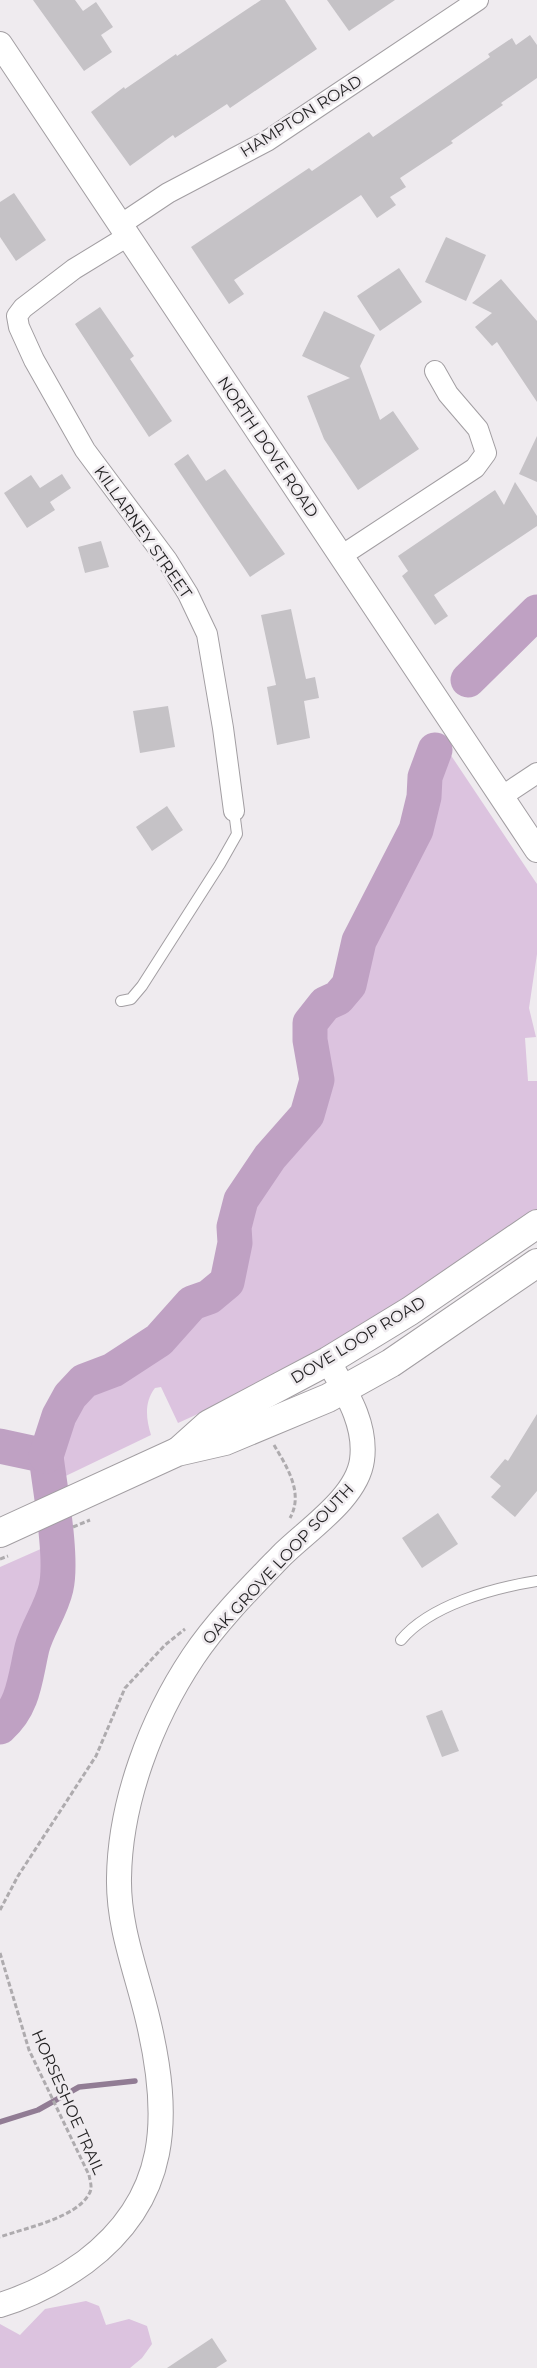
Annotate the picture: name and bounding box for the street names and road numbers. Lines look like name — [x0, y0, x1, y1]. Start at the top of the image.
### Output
street label: HAMPTON ROAD — [237, 71, 365, 161]
street label: NORTH DOVE ROAD — [214, 373, 322, 521]
street label: KILLARNEY STREET — [90, 462, 196, 602]
street label: DOVE LOOP ROAD — [287, 1292, 429, 1388]
street label: OAK GROVE LOOP SOUTH — [198, 1480, 358, 1648]
street label: HORSESHOE TRAIL — [28, 2027, 109, 2178]

